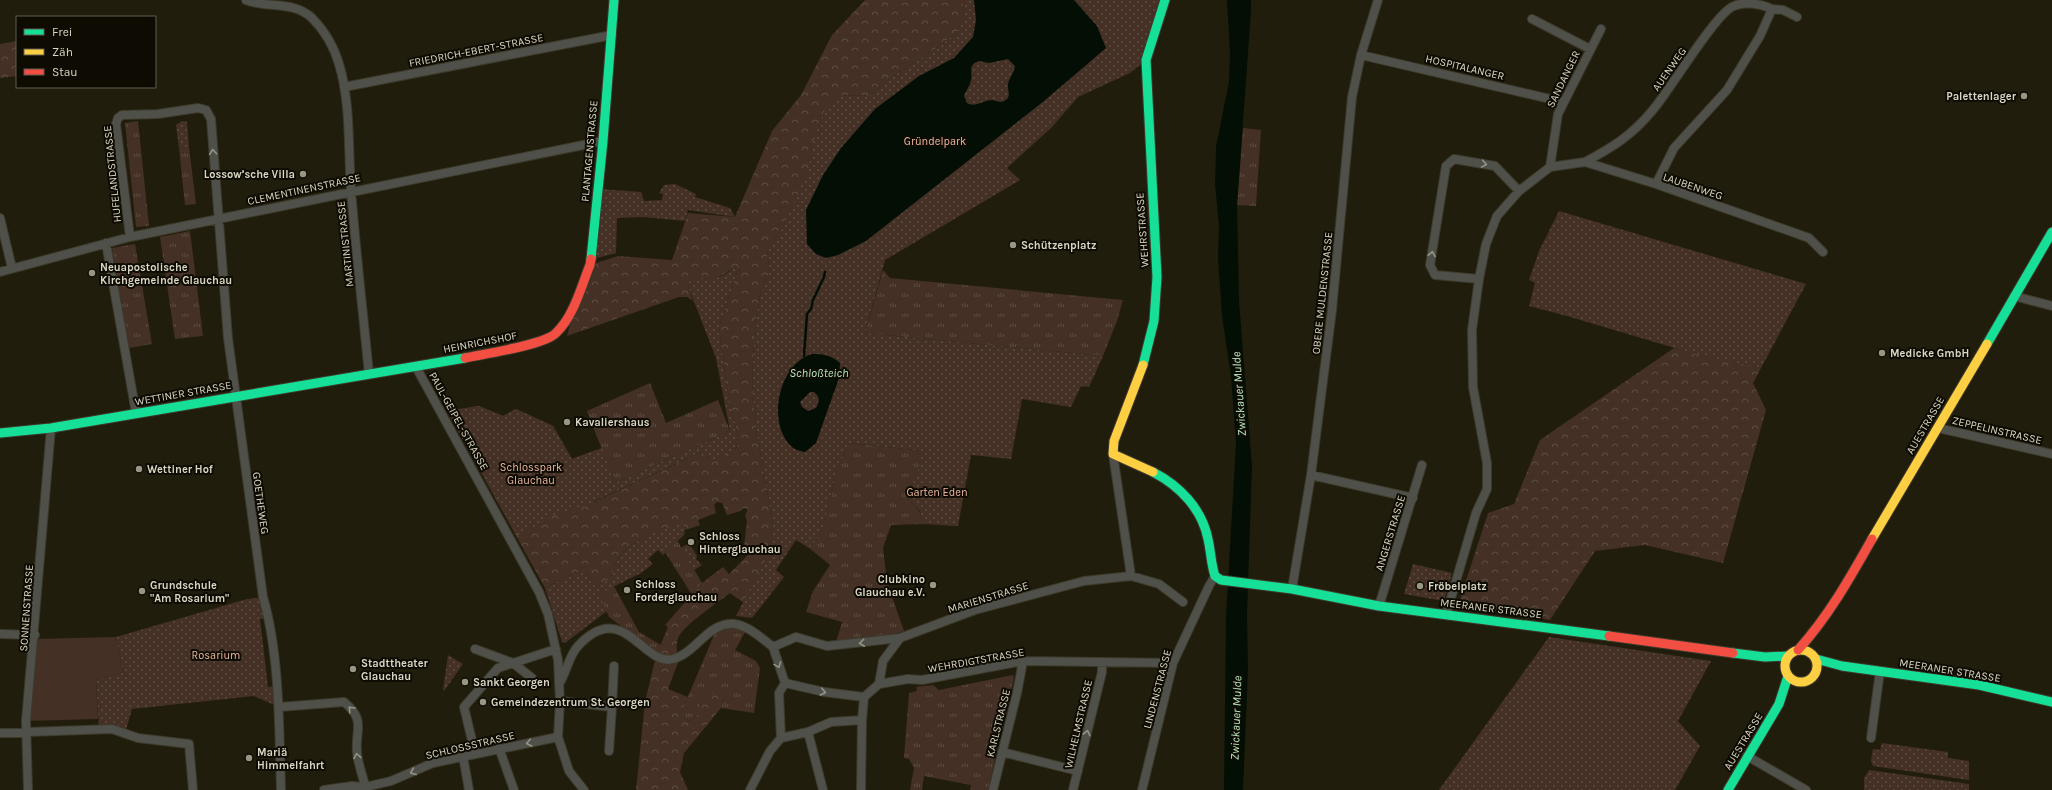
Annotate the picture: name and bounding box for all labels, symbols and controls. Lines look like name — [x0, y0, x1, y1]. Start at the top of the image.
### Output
legend — [16, 16, 156, 88]
text: Frei — [52, 25, 72, 39]
street label: FRIEDRICH-EBERT-STRASSE — [408, 31, 544, 70]
text: Zäh — [52, 45, 73, 59]
street label: AUENWEG — [1650, 45, 1689, 94]
street label: SANDANGER — [1544, 48, 1583, 110]
street label: HOSPITALANGER — [1424, 52, 1506, 83]
text: Stau — [52, 65, 78, 79]
place label: Palettenlager — [1946, 90, 2017, 103]
marker: Palettenlager — [2019, 91, 2029, 101]
street label: PLANTAGENSTRASSE — [579, 100, 600, 202]
street label: HUFELANDSTRASSE — [101, 125, 124, 223]
park label: Gründelpark — [904, 135, 966, 148]
one-way arrow — [209, 149, 218, 155]
one-way arrow — [1481, 160, 1487, 168]
place label: Lossow’sche Villa — [204, 168, 295, 181]
marker: Lossow’sche Villa — [298, 169, 308, 179]
street label: LAUBENWEG — [1661, 170, 1724, 203]
street label: CLEMENTINENSTRASSE — [246, 171, 362, 208]
street label: WEHRSTRASSE — [1133, 192, 1152, 268]
street label: MARTINISTRASSE — [335, 200, 356, 288]
street label: OBERE MULDENSTRASSE — [1310, 231, 1335, 355]
place label: Schützenplatz — [1021, 239, 1096, 252]
marker: Schützenplatz — [1008, 240, 1018, 250]
one-way arrow — [1427, 251, 1435, 257]
place label: Neuapostolische Kirchgemeinde Glauchau — [100, 261, 232, 287]
marker: Neuapostolische Kirchgemeinde Glauchau — [87, 268, 97, 278]
street label: HEINRICHSHOF — [442, 329, 518, 356]
place label: Medicke GmbH — [1890, 347, 1969, 360]
marker: Medicke GmbH — [1877, 348, 1887, 358]
water label: Zwickauer Mulde — [1229, 351, 1249, 437]
water label: Schloßteich — [789, 366, 849, 380]
street label: PAUL-GEIPEL-STRASSE — [426, 370, 491, 473]
street label: WETTINER STRASSE — [134, 379, 232, 408]
street label: AUESTRASSE — [1904, 394, 1947, 456]
street label: ZEPPELINSTRASSE — [1951, 414, 2043, 447]
place label: Kavaliershaus — [575, 416, 650, 429]
marker: Kavaliershaus — [562, 417, 572, 427]
park label: Schlosspark Glauchau — [500, 461, 562, 487]
place label: Wettiner Hof — [147, 463, 214, 476]
marker: Wettiner Hof — [134, 464, 144, 474]
street label: GOETHEWEG — [250, 471, 271, 535]
park label: Garten Eden — [906, 486, 968, 499]
street label: ANGERSTRASSE — [1373, 494, 1408, 573]
place label: Schloss Hinterglauchau — [699, 530, 781, 556]
marker: Schloss Hinterglauchau — [686, 537, 696, 547]
street label: SONNENSTRASSE — [17, 564, 36, 652]
place label: Clubkino Glauchau e.V. — [855, 573, 926, 599]
place label: Schloss Forderglauchau — [635, 578, 717, 604]
place label: Grundschule "Am Rosarium" — [150, 579, 229, 605]
street label: MARIENSTRASSE — [946, 579, 1030, 616]
marker: Clubkino Glauchau e.V. — [928, 580, 938, 590]
place label: Fröbelplatz — [1428, 580, 1487, 593]
marker: Fröbelplatz — [1415, 581, 1425, 591]
marker: Schloss Forderglauchau — [622, 585, 632, 595]
marker: Grundschule "Am Rosarium" — [137, 586, 147, 596]
street label: MEERANER STRASSE — [1439, 596, 1543, 621]
one-way arrow — [859, 638, 865, 647]
street label: WEHRDIGTSTRASSE — [927, 646, 1025, 675]
street label: LINDENSTRASSE — [1141, 648, 1174, 730]
park label: Rosarium — [192, 649, 240, 662]
street label: MEERANER STRASSE — [1898, 656, 2002, 685]
place label: Stadttheater Glauchau — [361, 657, 429, 683]
one-way arrow — [774, 662, 782, 669]
marker: Stadttheater Glauchau — [348, 664, 358, 674]
water label: Zwickauer Mulde — [1228, 675, 1244, 761]
place label: Sankt Georgen — [473, 676, 550, 689]
marker: Sankt Georgen — [460, 677, 470, 687]
street label: WILHELMSTRASSE — [1062, 678, 1095, 770]
one-way arrow — [820, 687, 826, 695]
street label: KARLSTRASSE — [984, 688, 1013, 758]
place label: Gemeindezentrum St. Georgen — [491, 696, 650, 709]
marker: Gemeindezentrum St. Georgen — [478, 697, 488, 707]
one-way arrow — [348, 706, 355, 714]
street label: AUESTRASSE — [1721, 710, 1766, 772]
street label: SCHLOSSSTRASSE — [424, 729, 516, 762]
one-way arrow — [1083, 730, 1091, 737]
one-way arrow — [526, 738, 532, 746]
place label: Mariä Himmelfahrt — [257, 746, 325, 772]
marker: Mariä Himmelfahrt — [244, 753, 254, 763]
one-way arrow — [353, 753, 362, 759]
one-way arrow — [409, 767, 417, 775]

